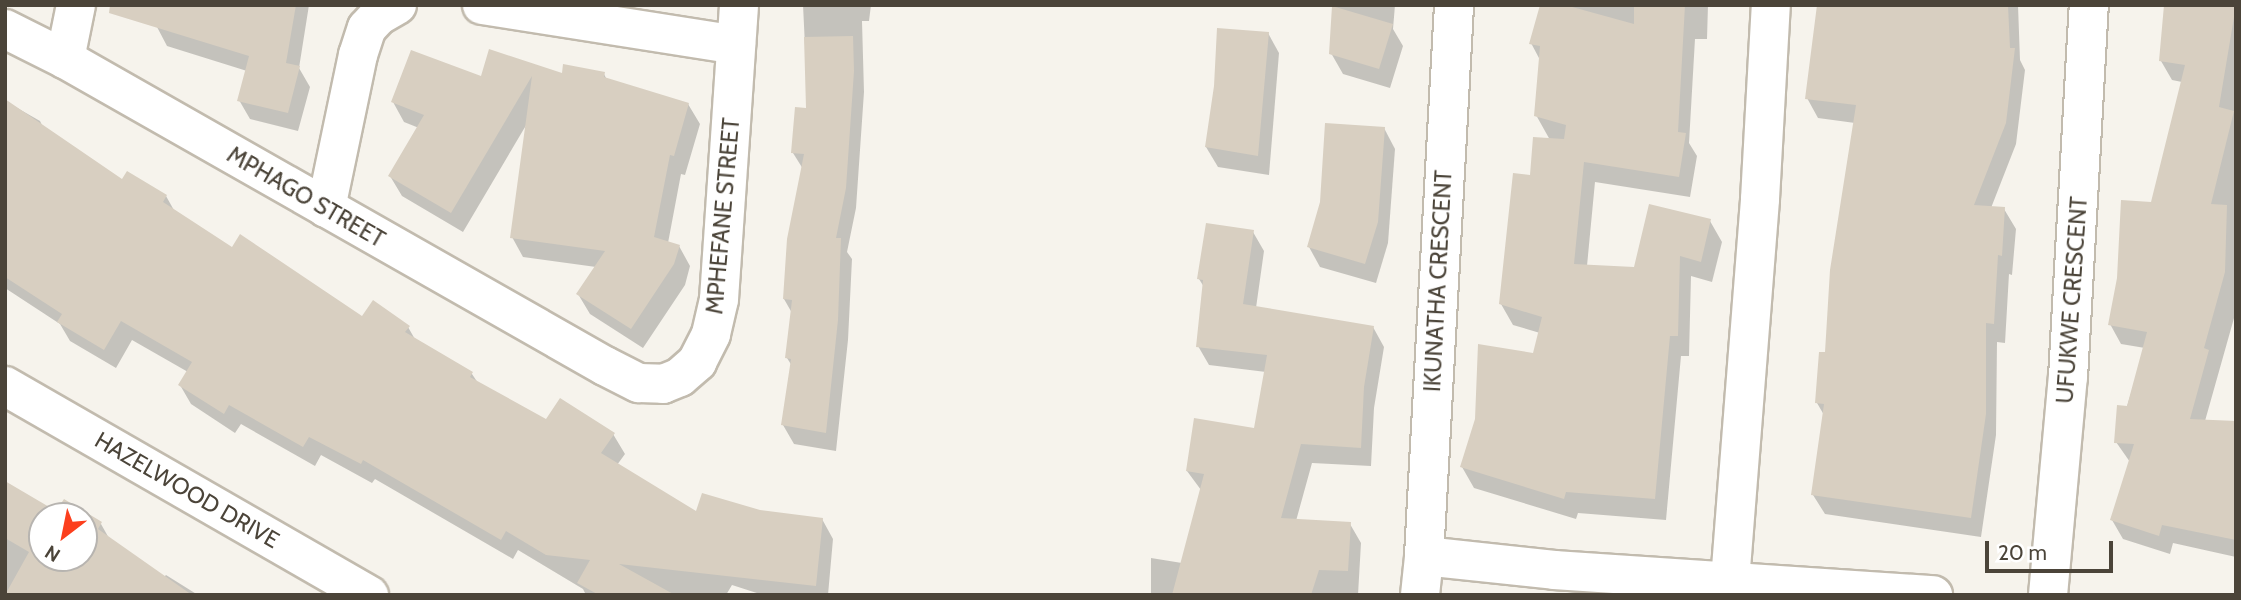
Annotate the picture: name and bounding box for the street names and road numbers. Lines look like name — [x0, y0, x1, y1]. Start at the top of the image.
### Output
street label: MPHEFANE STREET — [701, 117, 745, 315]
street label: MPHAGO STREET — [222, 141, 390, 253]
street label: IKUNATHA CRESCENT — [1418, 169, 1458, 393]
street label: UFUKWE CRESCENT — [2051, 195, 2093, 405]
street label: HAZELWOOD DRIVE — [90, 426, 284, 554]

